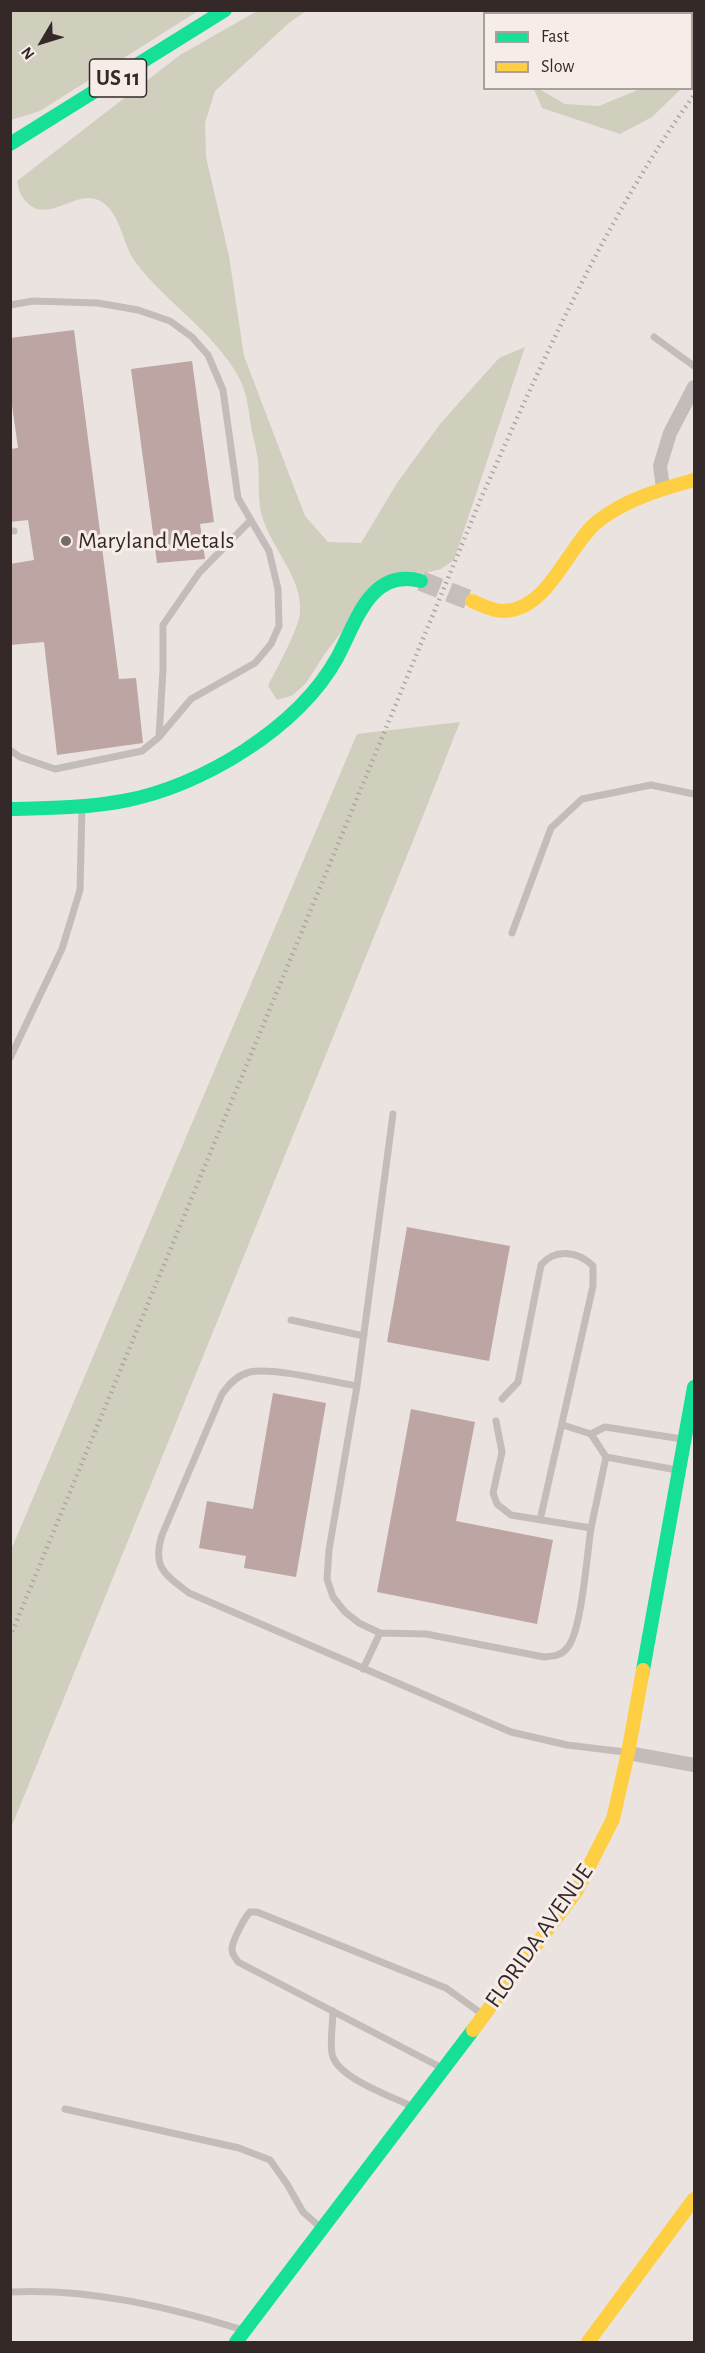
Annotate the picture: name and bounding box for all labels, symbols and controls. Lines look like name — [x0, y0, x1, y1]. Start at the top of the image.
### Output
north arrow — [12, 12, 72, 72]
legend — [483, 12, 693, 90]
text: Fast — [541, 28, 569, 46]
text: N — [18, 44, 38, 62]
text: Slow — [541, 58, 574, 76]
road number: US 11 — [90, 59, 146, 97]
place label: Maryland Metals — [78, 527, 234, 555]
marker: Maryland Metals — [59, 534, 73, 548]
street label: FLORIDA AVENUE — [479, 1859, 599, 2013]

